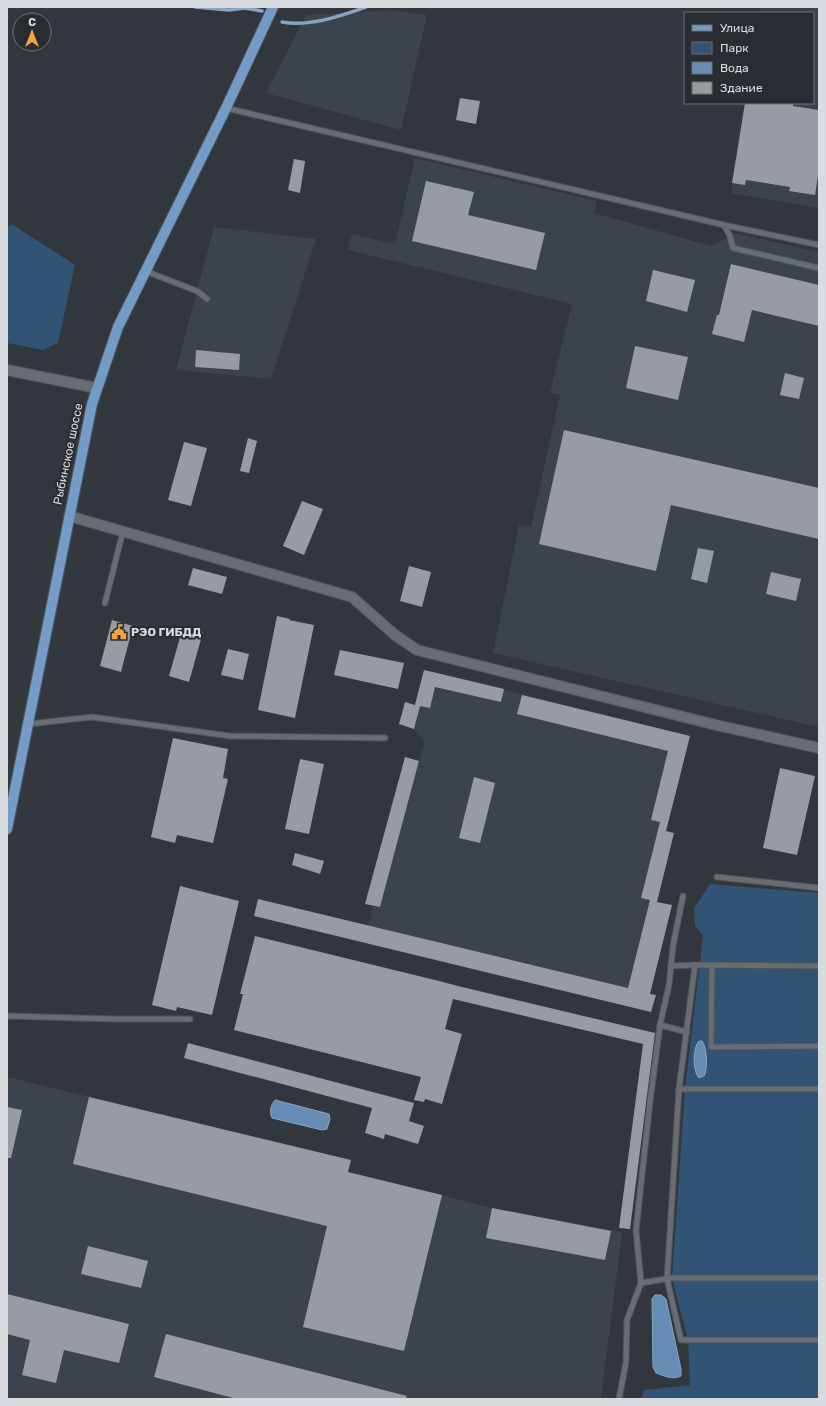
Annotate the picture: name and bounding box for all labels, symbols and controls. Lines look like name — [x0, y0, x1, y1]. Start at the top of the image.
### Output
north arrow — [12, 12, 52, 52]
legend — [684, 12, 814, 104]
text: С — [28, 16, 36, 29]
text: Улица — [720, 21, 754, 35]
text: Парк — [720, 41, 749, 55]
text: Вода — [720, 61, 749, 75]
text: Здание — [720, 81, 763, 95]
street label: Рыбинское шоссе — [50, 402, 86, 506]
public building icon: РЭО ГИБДД — [110, 623, 128, 641]
place label: РЭО ГИБДД — [131, 625, 201, 639]

